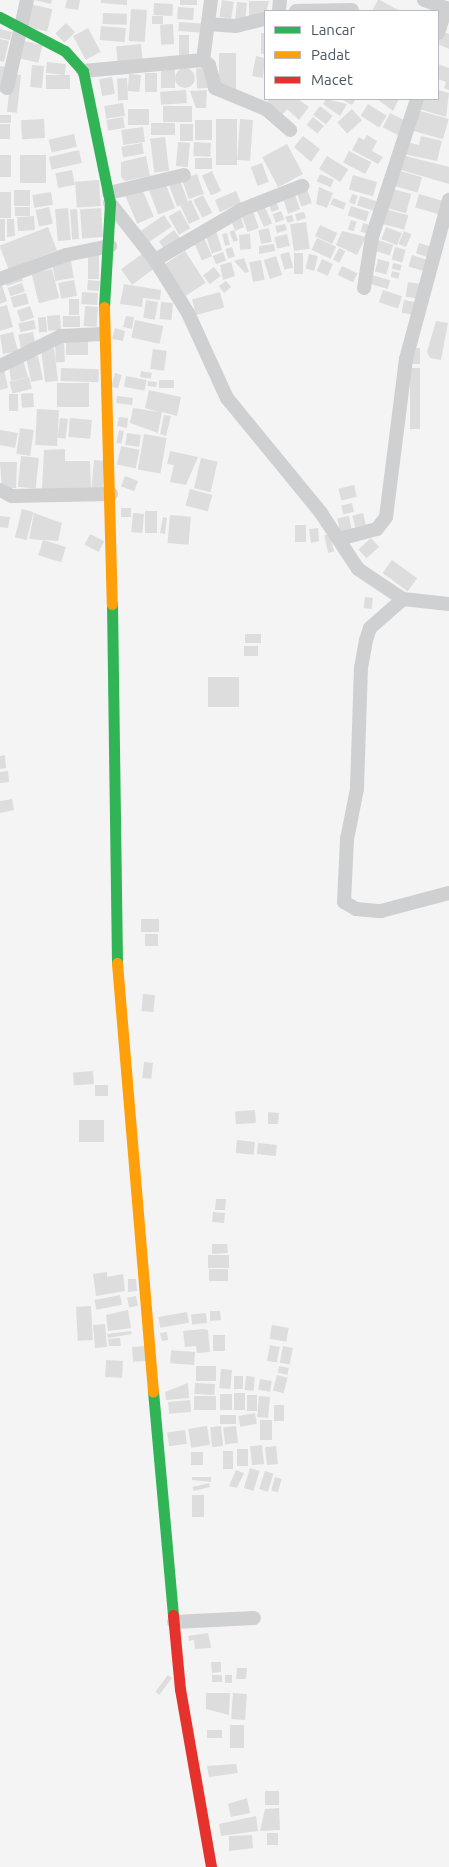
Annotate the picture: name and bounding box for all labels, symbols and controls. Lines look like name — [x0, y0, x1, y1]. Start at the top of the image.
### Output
legend — [264, 10, 439, 100]
text: Lancar — [311, 21, 355, 38]
text: Padat — [311, 46, 350, 63]
text: Macet — [311, 71, 353, 88]

